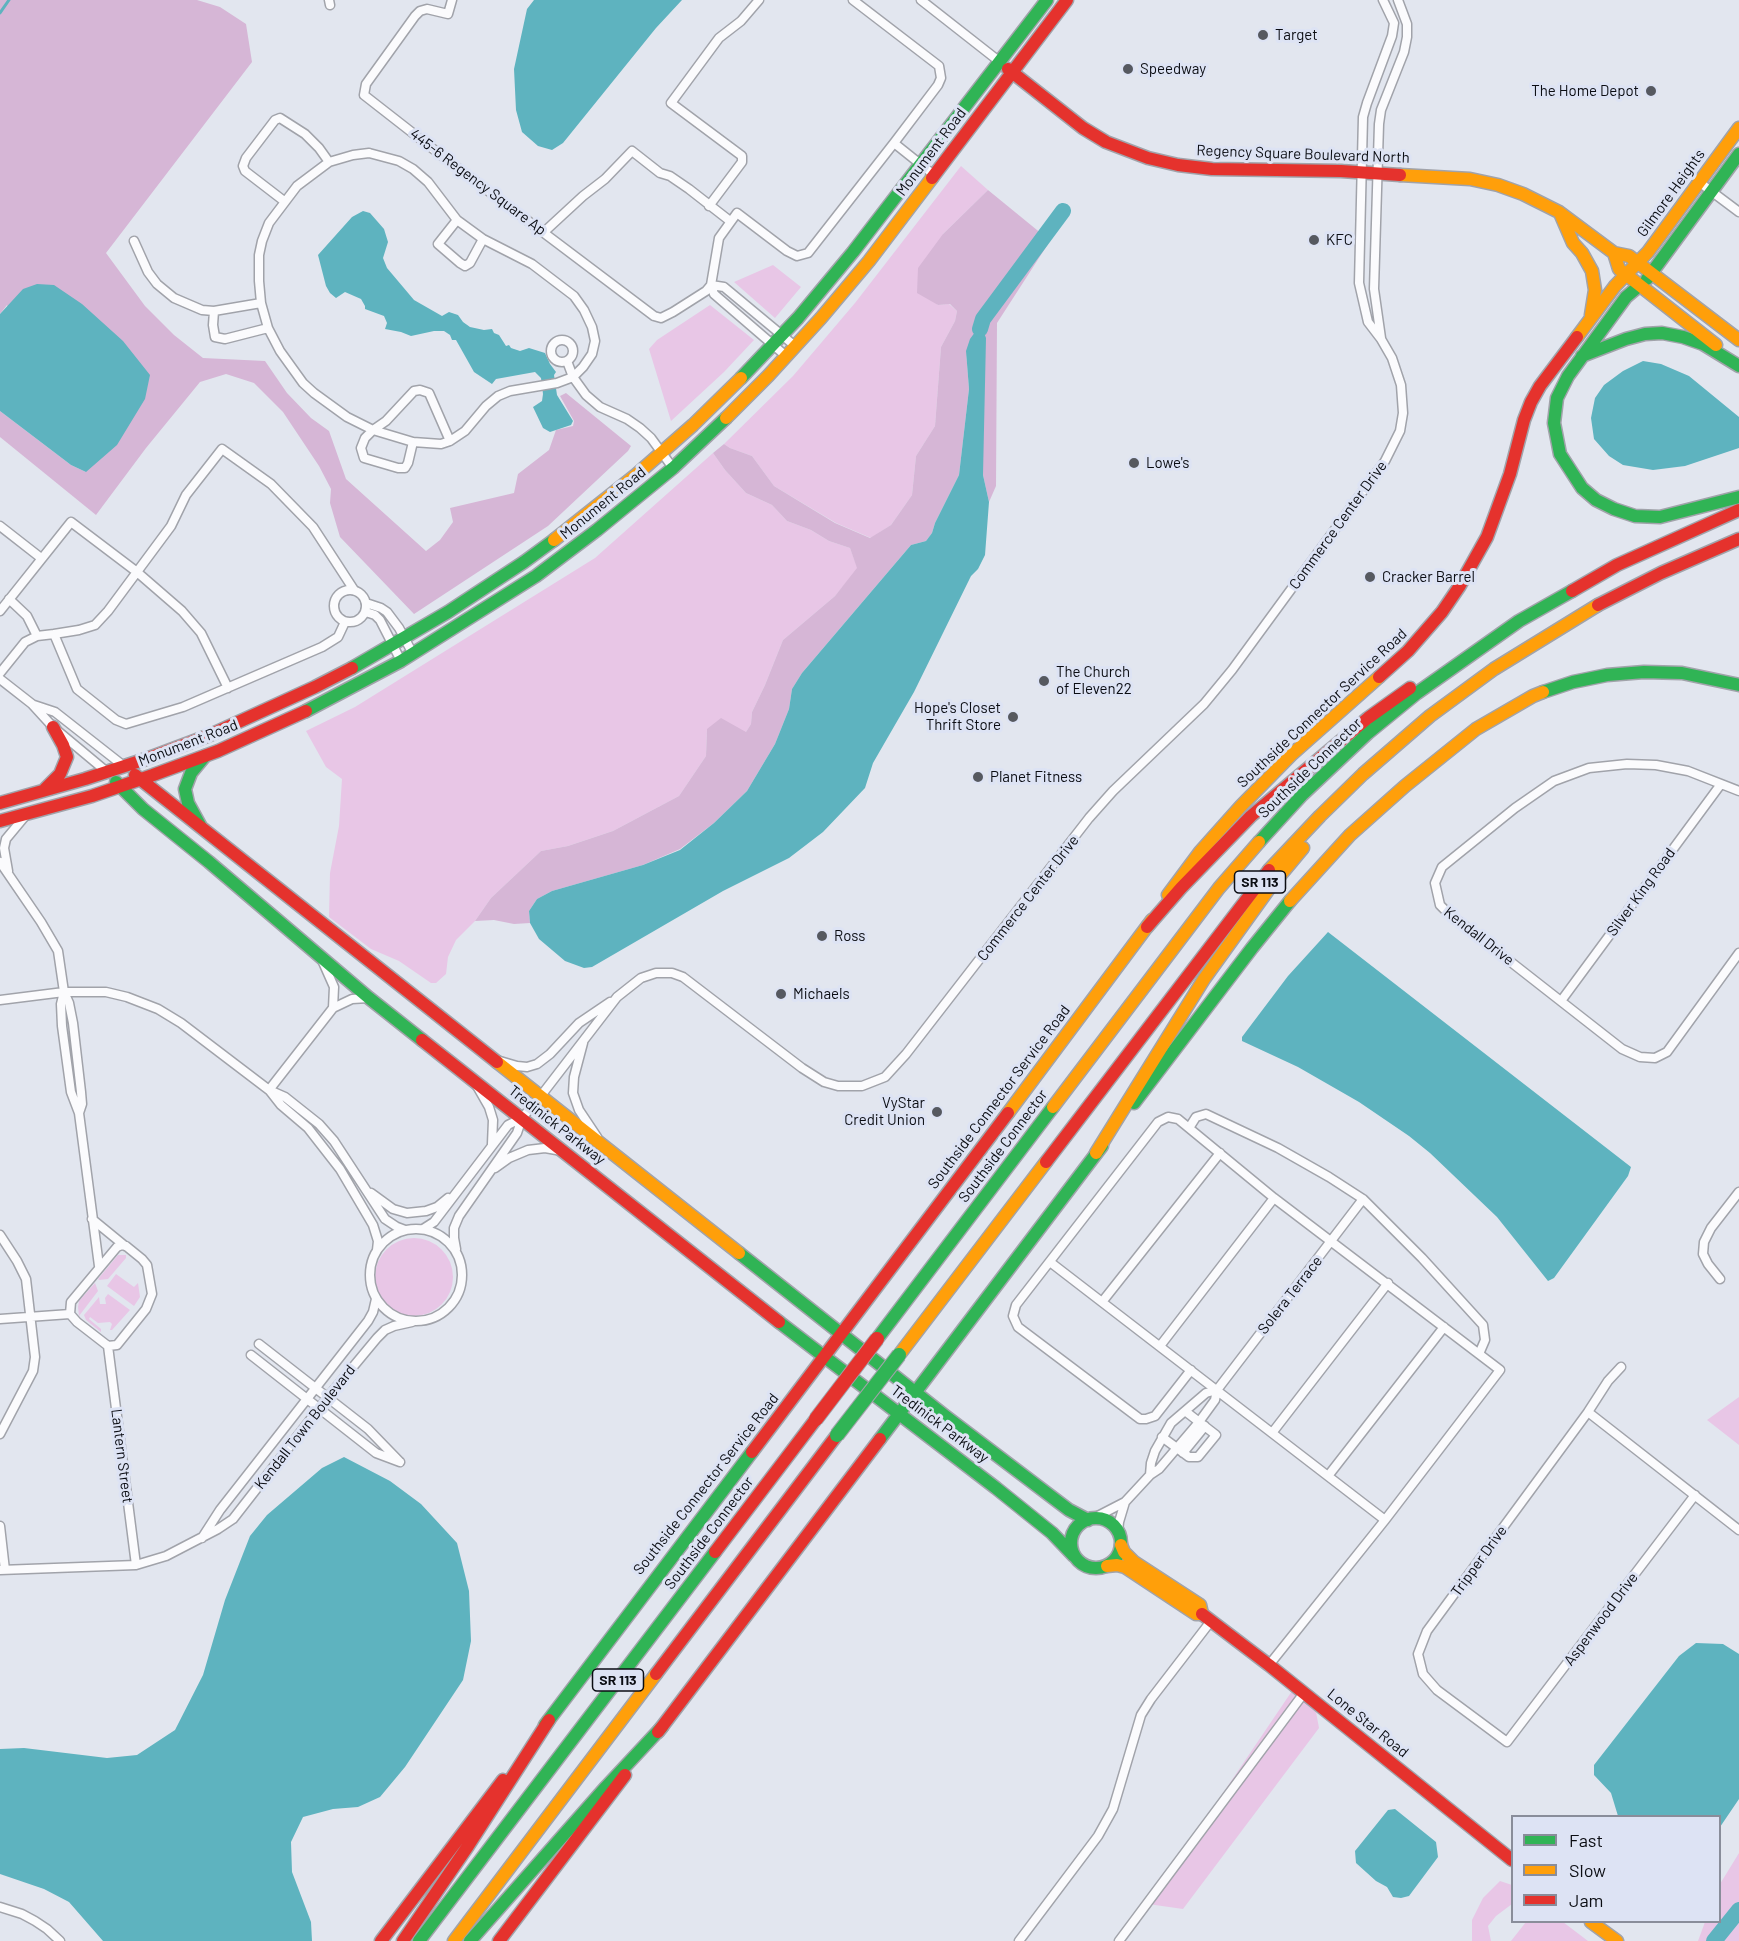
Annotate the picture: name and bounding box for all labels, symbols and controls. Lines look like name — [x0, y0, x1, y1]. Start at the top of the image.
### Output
place label: Target — [1275, 26, 1318, 44]
marker: Target — [1256, 28, 1270, 42]
place label: Speedway — [1140, 60, 1206, 78]
marker: Speedway — [1121, 62, 1135, 76]
place label: The Home Depot — [1531, 82, 1639, 100]
marker: The Home Depot — [1644, 84, 1658, 98]
street label: Monument Road — [892, 105, 970, 199]
street label: 445-6 Regency Square Ap — [406, 125, 550, 239]
street label: Regency Square Boulevard North — [1196, 141, 1410, 167]
street label: Gilmore Heights — [1633, 146, 1709, 240]
place label: KFC — [1326, 231, 1353, 249]
marker: KFC — [1307, 233, 1321, 247]
place label: Lowe's — [1146, 454, 1189, 472]
marker: Lowe's — [1127, 456, 1141, 470]
street label: Commerce Center Drive — [1285, 457, 1391, 593]
street label: Monument Road — [557, 463, 649, 543]
place label: Cracker Barrel — [1382, 568, 1475, 586]
marker: Cracker Barrel — [1363, 570, 1377, 584]
street label: Southside Connector Service Road — [1233, 625, 1411, 791]
place label: The Church of Eleven22 — [1056, 663, 1132, 698]
marker: The Church of Eleven22 — [1037, 674, 1051, 688]
place label: Hope's Closet Thrift Store — [914, 699, 1001, 734]
marker: Hope's Closet Thrift Store — [1006, 710, 1020, 724]
street label: Southside Connector — [1255, 714, 1365, 822]
street label: Monument Road — [136, 716, 240, 770]
place label: Planet Fitness — [990, 768, 1082, 786]
marker: Planet Fitness — [971, 770, 985, 784]
street label: Commerce Center Drive — [973, 832, 1083, 964]
street label: Silver King Road — [1603, 844, 1679, 940]
road number: SR 113 — [1234, 871, 1286, 893]
street label: Kendall Drive — [1440, 903, 1518, 969]
place label: Ross — [834, 927, 866, 945]
marker: Ross — [815, 929, 829, 943]
place label: Michaels — [793, 985, 850, 1003]
marker: Michaels — [774, 987, 788, 1001]
street label: Southside Connector Service Road — [924, 1002, 1074, 1192]
street label: Tredinick Parkway — [505, 1082, 609, 1168]
street label: Southside Connector — [955, 1086, 1051, 1206]
place label: VyStar Credit Union — [844, 1094, 925, 1129]
marker: VyStar Credit Union — [930, 1105, 944, 1119]
street label: Solera Terrace — [1254, 1252, 1326, 1338]
street label: Kendall Town Boulevard — [251, 1361, 359, 1493]
street label: Tredinick Parkway — [887, 1381, 993, 1467]
street label: Southside Connector Service Road — [630, 1390, 782, 1578]
street label: Lantern Street — [107, 1408, 137, 1504]
street label: Southside Connector — [661, 1473, 757, 1593]
street label: Tripper Drive — [1447, 1522, 1511, 1600]
street label: Aspenwood Drive — [1560, 1569, 1642, 1669]
road number: SR 113 — [592, 1669, 644, 1691]
street label: Lone Star Road — [1324, 1685, 1412, 1761]
legend — [1511, 1815, 1721, 1923]
text: Fast — [1569, 1829, 1603, 1851]
text: Slow — [1569, 1859, 1606, 1881]
text: Jam — [1569, 1889, 1603, 1911]

